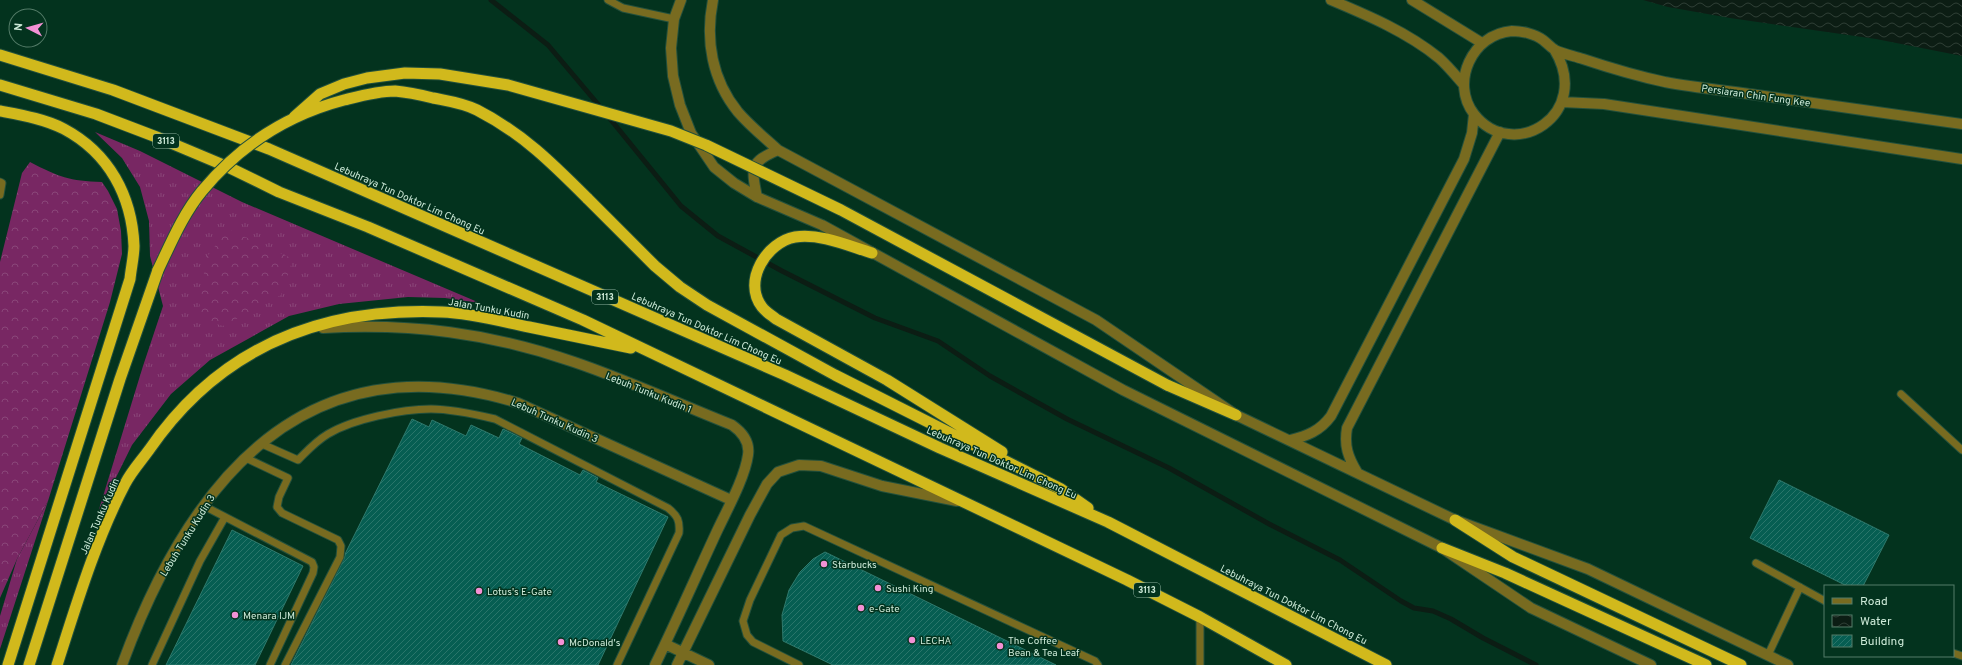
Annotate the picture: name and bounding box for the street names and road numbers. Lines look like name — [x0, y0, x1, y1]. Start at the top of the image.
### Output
street label: Persiaran Chin Fung Kee — [1700, 82, 1811, 111]
road number: 3113 — [153, 134, 179, 148]
street label: Lebuhraya Tun Doktor Lim Chong Eu — [332, 160, 487, 239]
road number: 3113 — [592, 290, 618, 304]
street label: Lebuhraya Tun Doktor Lim Chong Eu — [629, 290, 784, 369]
street label: Jalan Tunku Kudin — [447, 296, 530, 323]
street label: Lebuh Tunku Kudin 1 — [603, 370, 693, 417]
street label: Lebuh Tunku Kudin 3 — [509, 396, 600, 446]
street label: Lebuhraya Tun Doktor Lim Chong Eu — [924, 424, 1079, 503]
street label: Jalan Tunku Kudin — [78, 476, 123, 557]
street label: Lebuh Tunku Kudin 3 — [158, 492, 219, 579]
street label: Lebuhraya Tun Doktor Lim Chong Eu — [1218, 562, 1369, 648]
road number: 3113 — [1134, 583, 1160, 597]

